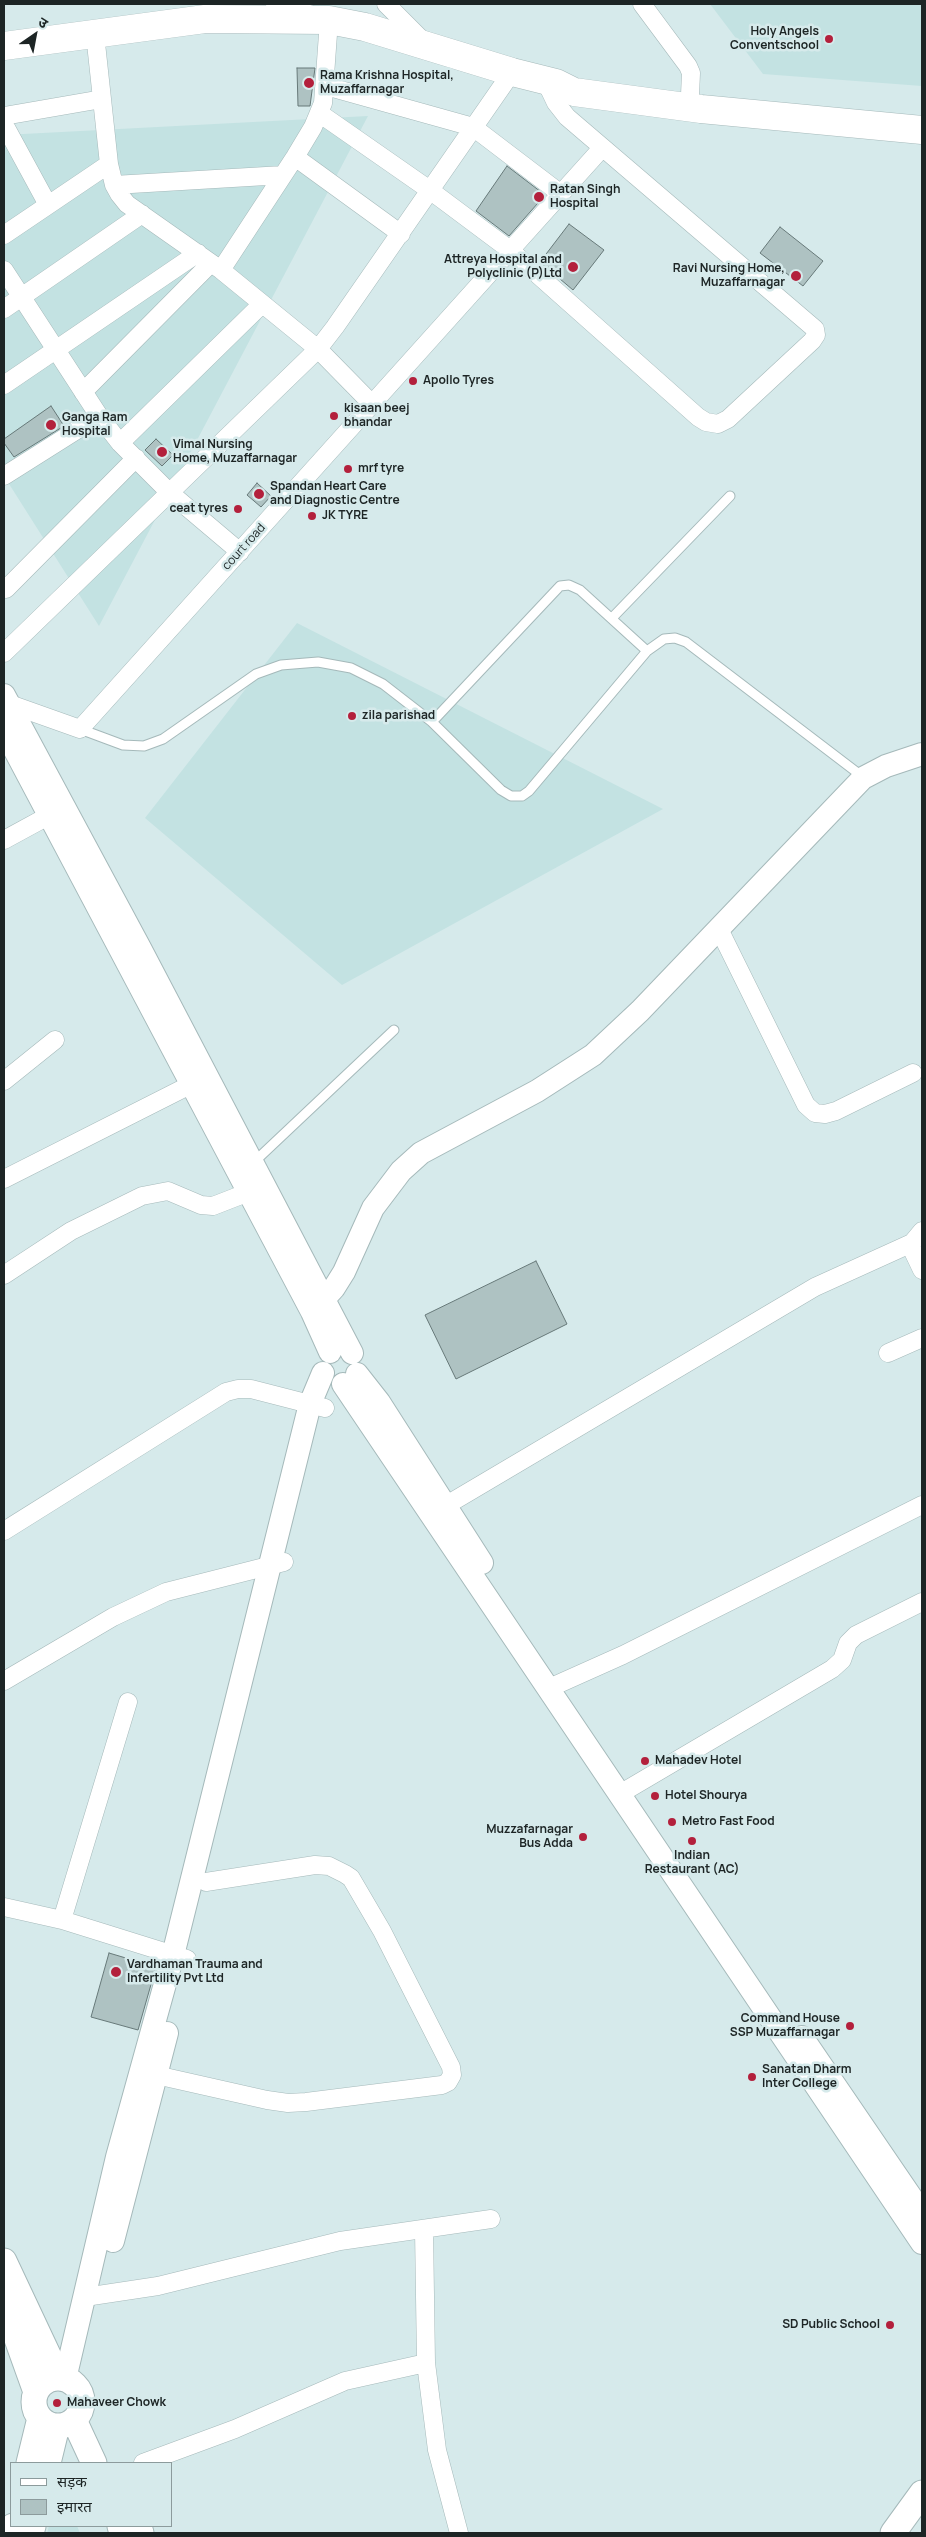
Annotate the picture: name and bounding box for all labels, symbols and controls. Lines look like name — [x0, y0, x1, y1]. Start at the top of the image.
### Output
north arrow — [10, 10, 60, 60]
text: उ — [35, 12, 52, 32]
place label: Holy Angels Conventschool — [730, 25, 819, 53]
marker: Holy Angels Conventschool — [823, 33, 835, 45]
place label: Rama Krishna Hospital, Muzaffarnagar — [320, 69, 454, 97]
marker: Rama Krishna Hospital, Muzaffarnagar — [302, 76, 316, 90]
place label: Ratan Singh Hospital — [550, 183, 621, 211]
marker: Ratan Singh Hospital — [532, 190, 546, 204]
place label: Attreya Hospital and Polyclinic (P)Ltd — [444, 253, 562, 281]
marker: Attreya Hospital and Polyclinic (P)Ltd — [566, 260, 580, 274]
place label: Ravi Nursing Home, Muzaffarnagar — [673, 262, 785, 290]
marker: Ravi Nursing Home, Muzaffarnagar — [789, 269, 803, 283]
place label: Apollo Tyres — [423, 374, 494, 388]
marker: Apollo Tyres — [407, 375, 419, 387]
place label: kisaan beej bhandar — [344, 402, 409, 430]
marker: kisaan beej bhandar — [328, 410, 340, 422]
place label: Ganga Ram Hospital — [62, 411, 128, 439]
marker: Ganga Ram Hospital — [44, 418, 58, 432]
place label: Vimal Nursing Home, Muzaffarnagar — [173, 438, 297, 466]
marker: Vimal Nursing Home, Muzaffarnagar — [155, 445, 169, 459]
place label: mrf tyre — [358, 462, 404, 476]
marker: mrf tyre — [342, 463, 354, 475]
place label: Spandan Heart Care and Diagnostic Centre — [270, 480, 400, 508]
marker: Spandan Heart Care and Diagnostic Centre — [252, 487, 266, 501]
place label: ceat tyres — [170, 502, 228, 516]
marker: ceat tyres — [232, 503, 244, 515]
place label: JK TYRE — [322, 509, 368, 523]
marker: JK TYRE — [306, 510, 318, 522]
street label: court road — [219, 521, 269, 573]
place label: zila parishad — [362, 709, 435, 723]
marker: zila parishad — [346, 710, 358, 722]
place label: Mahadev Hotel — [655, 1754, 742, 1768]
marker: Mahadev Hotel — [639, 1755, 651, 1767]
place label: Hotel Shourya — [665, 1789, 747, 1803]
marker: Hotel Shourya — [649, 1790, 661, 1802]
place label: Metro Fast Food — [682, 1815, 775, 1829]
marker: Metro Fast Food — [666, 1816, 678, 1828]
place label: Muzzafarnagar Bus Adda — [486, 1823, 573, 1851]
marker: Muzzafarnagar Bus Adda — [577, 1831, 589, 1843]
marker: Indian Restaurant (AC) — [686, 1835, 698, 1847]
place label: Indian Restaurant (AC) — [645, 1849, 739, 1877]
place label: Vardhaman Trauma and Infertility Pvt Ltd — [127, 1958, 263, 1986]
marker: Vardhaman Trauma and Infertility Pvt Ltd — [109, 1965, 123, 1979]
place label: Command House SSP Muzaffarnagar — [730, 2012, 840, 2040]
marker: Command House SSP Muzaffarnagar — [844, 2020, 856, 2032]
place label: Sanatan Dharm Inter College — [762, 2063, 852, 2091]
marker: Sanatan Dharm Inter College — [746, 2071, 758, 2083]
place label: SD Public School — [782, 2318, 880, 2332]
marker: SD Public School — [884, 2319, 896, 2331]
place label: Mahaveer Chowk — [67, 2396, 166, 2410]
marker: Mahaveer Chowk — [51, 2397, 63, 2409]
legend — [10, 2462, 172, 2527]
text: सड़क — [57, 2471, 87, 2492]
text: इमारत — [57, 2496, 92, 2517]

